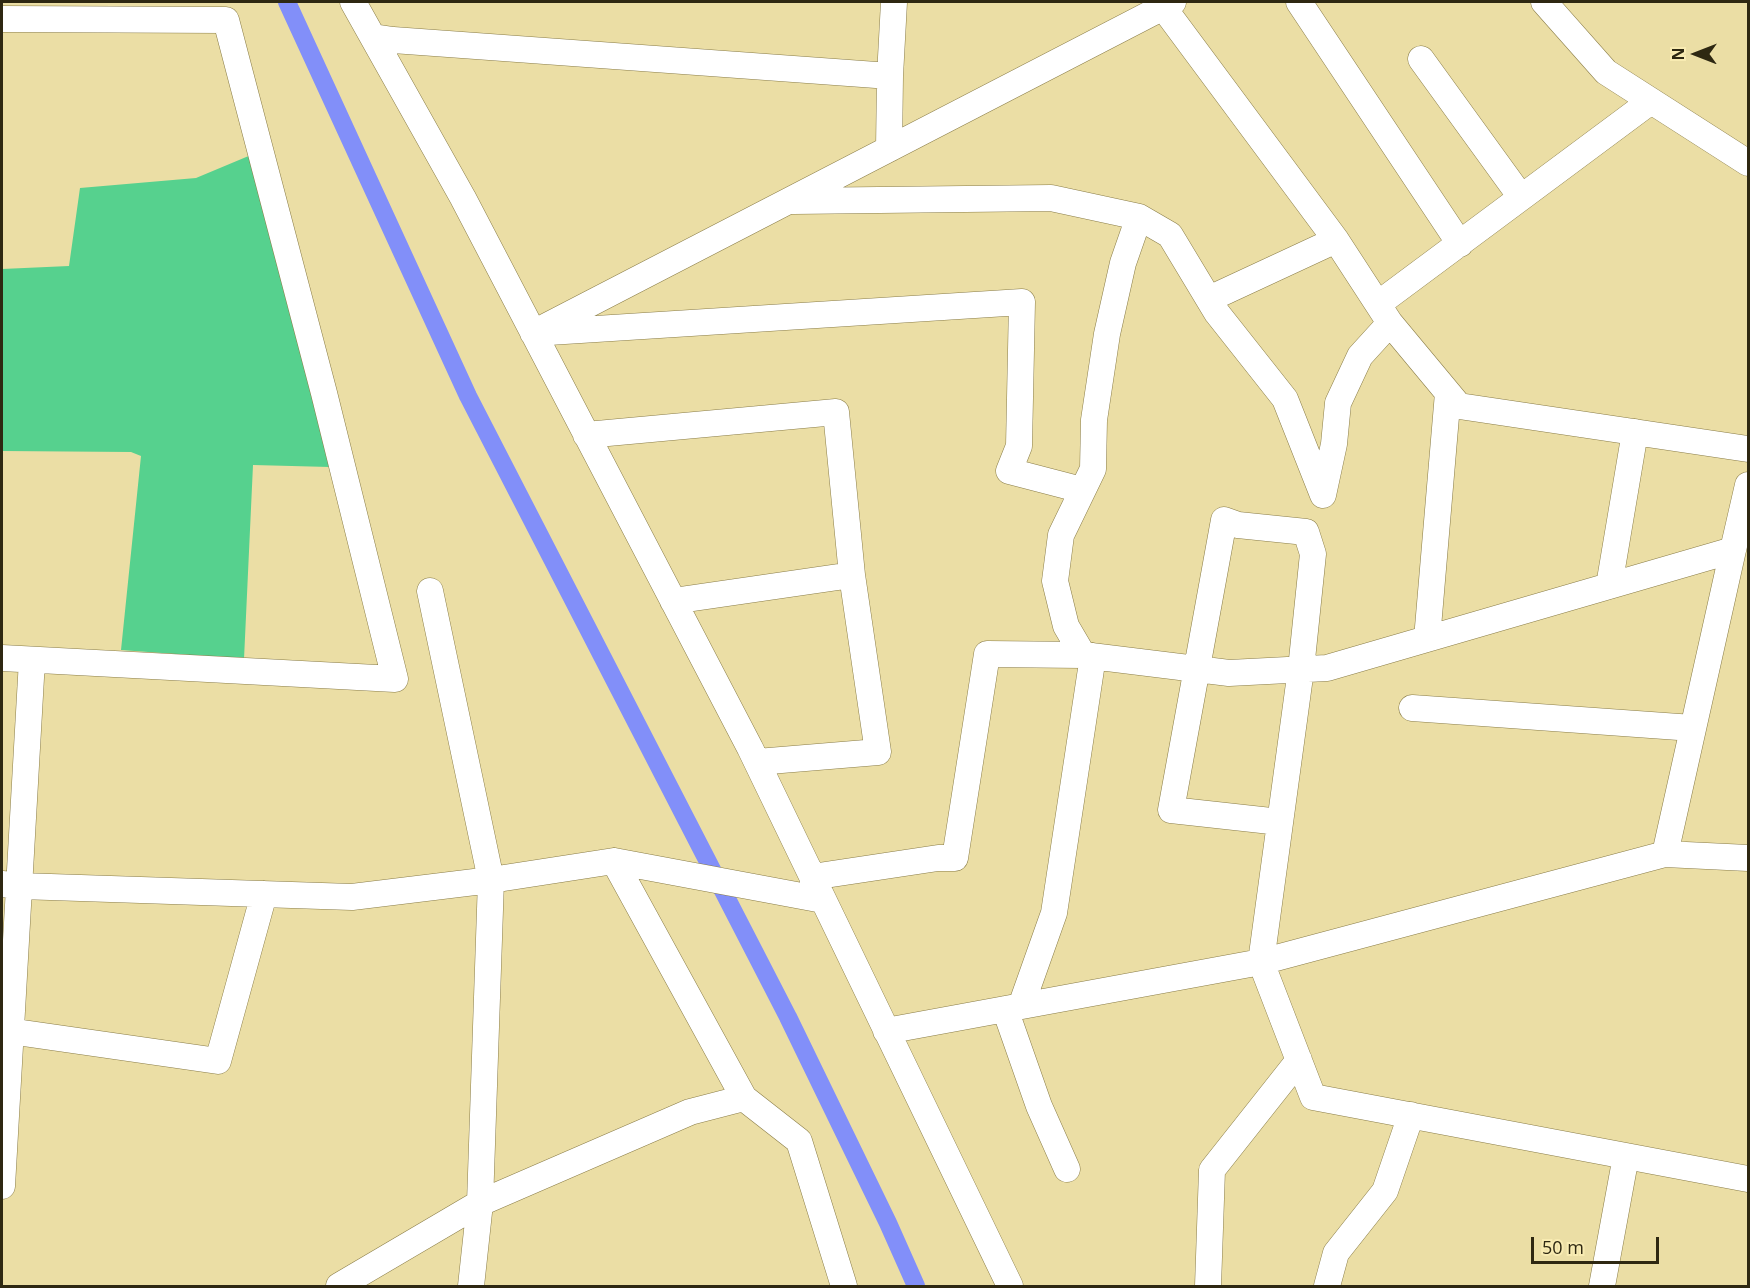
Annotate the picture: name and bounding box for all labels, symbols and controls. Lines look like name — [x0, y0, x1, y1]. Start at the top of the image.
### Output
north arrow — [1666, 24, 1726, 84]
text: N — [1667, 48, 1689, 61]
scale bar — [1534, 1225, 1662, 1263]
text: 50 m — [1542, 1235, 1584, 1259]

